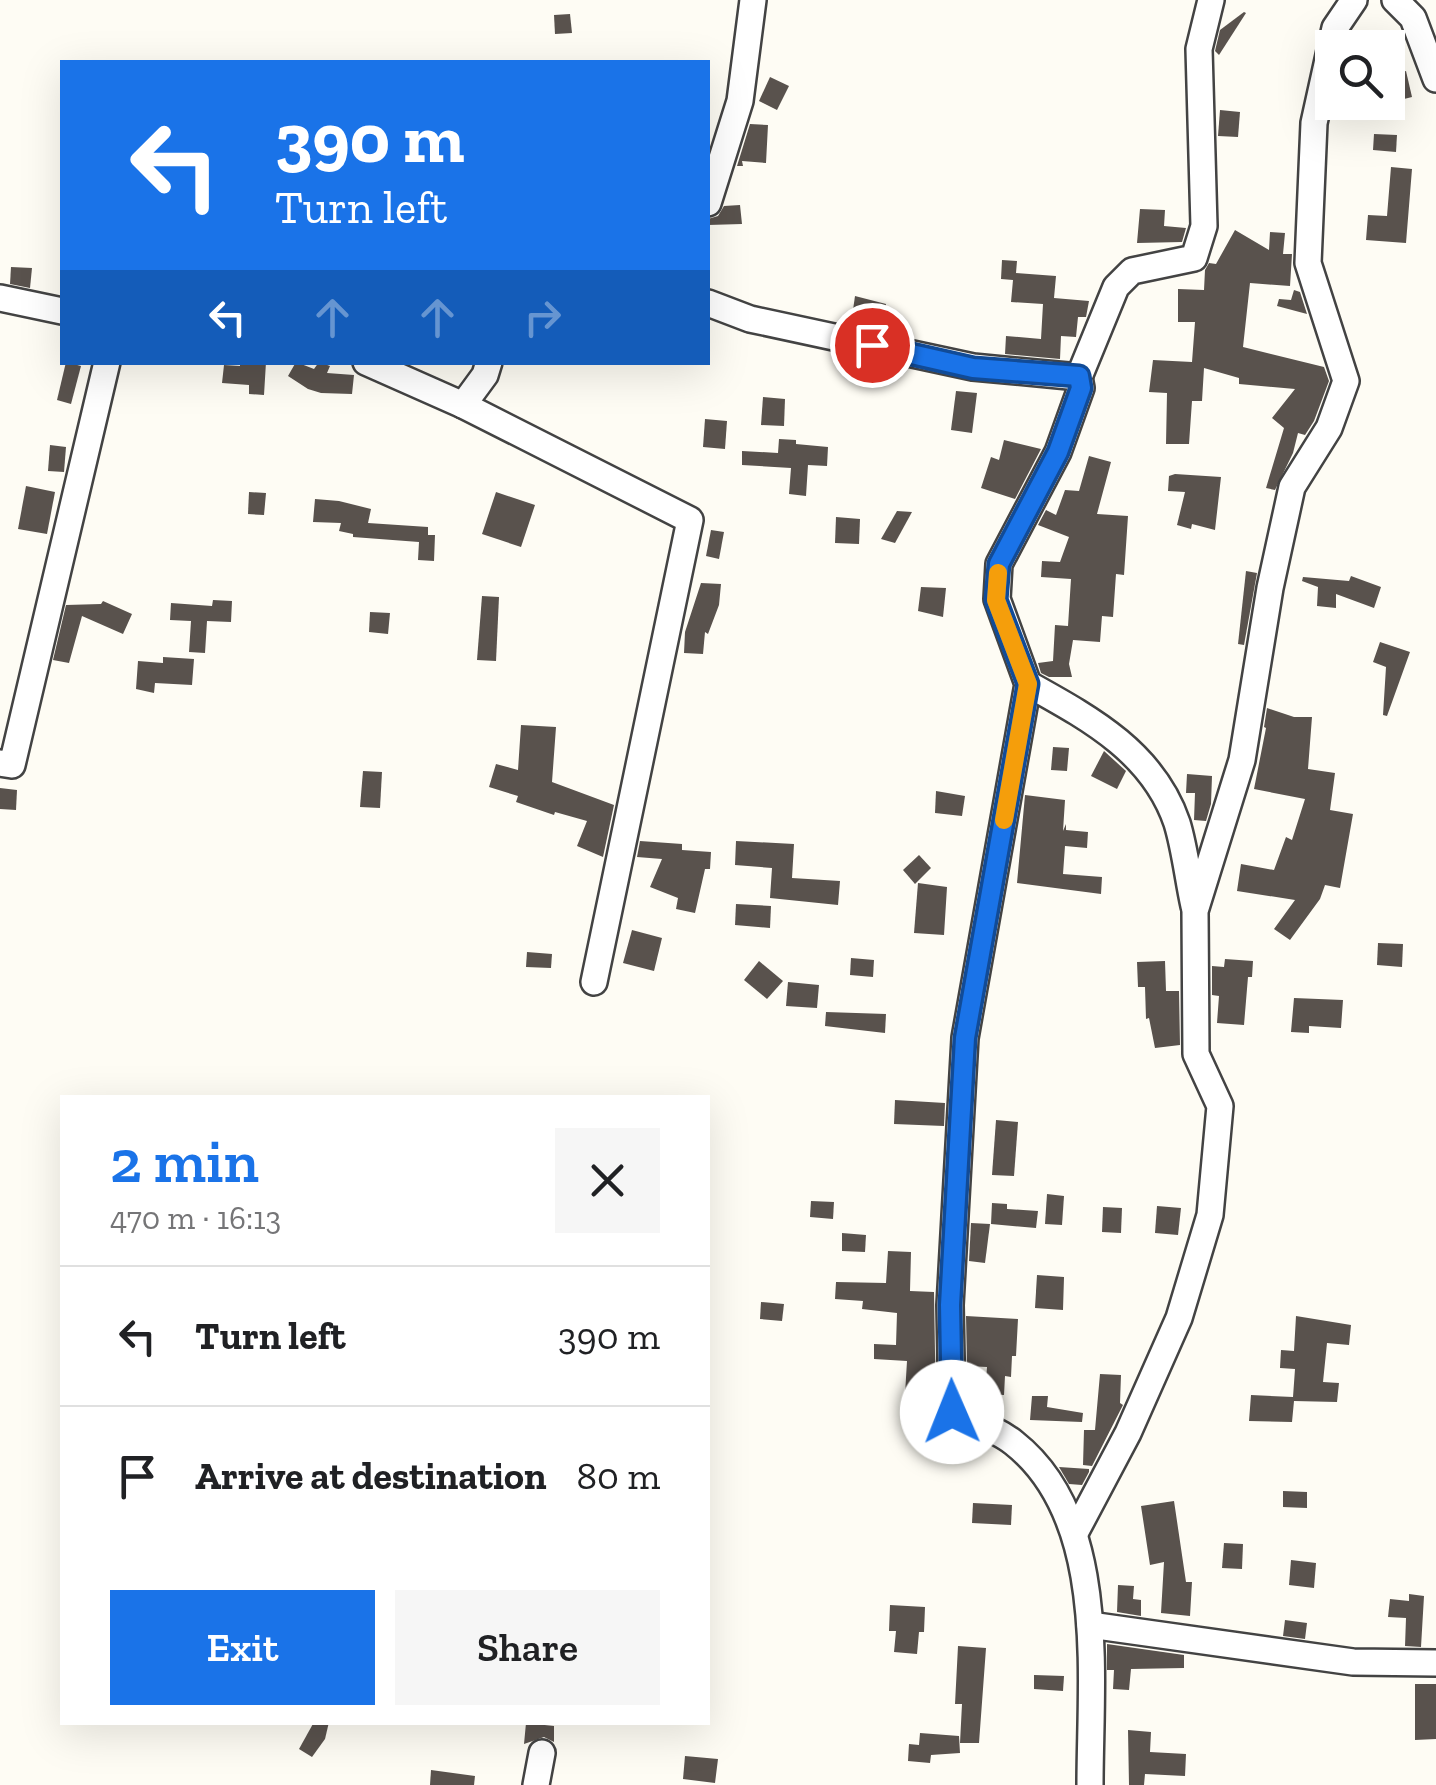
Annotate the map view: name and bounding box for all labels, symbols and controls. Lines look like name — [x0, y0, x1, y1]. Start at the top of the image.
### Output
map controls — [1315, 30, 1405, 120]
button: search — [1315, 30, 1405, 120]
text: 390 m — [275, 96, 465, 180]
icon: left — [110, 100, 240, 230]
text: Turn left — [275, 181, 447, 235]
icon: left — [200, 290, 255, 345]
icon: ahead — [305, 290, 360, 345]
icon: ahead — [410, 290, 465, 345]
icon: right — [515, 290, 570, 345]
pin — [830, 303, 915, 388]
icon: arrive — [845, 318, 900, 373]
text: 2 min — [110, 1125, 259, 1197]
button: close — [555, 1128, 660, 1233]
text: 470 m · 16:13 — [110, 1199, 281, 1237]
icon: left — [110, 1309, 165, 1364]
text: Turn left — [195, 1313, 346, 1359]
text: 390 m — [558, 1313, 660, 1359]
position arrow — [900, 1360, 1004, 1464]
icon: arrive — [110, 1449, 165, 1504]
text: Arrive at destination — [195, 1453, 546, 1499]
text: 80 m — [576, 1453, 660, 1499]
button: Exit — [110, 1590, 375, 1705]
button: Share — [395, 1590, 660, 1705]

